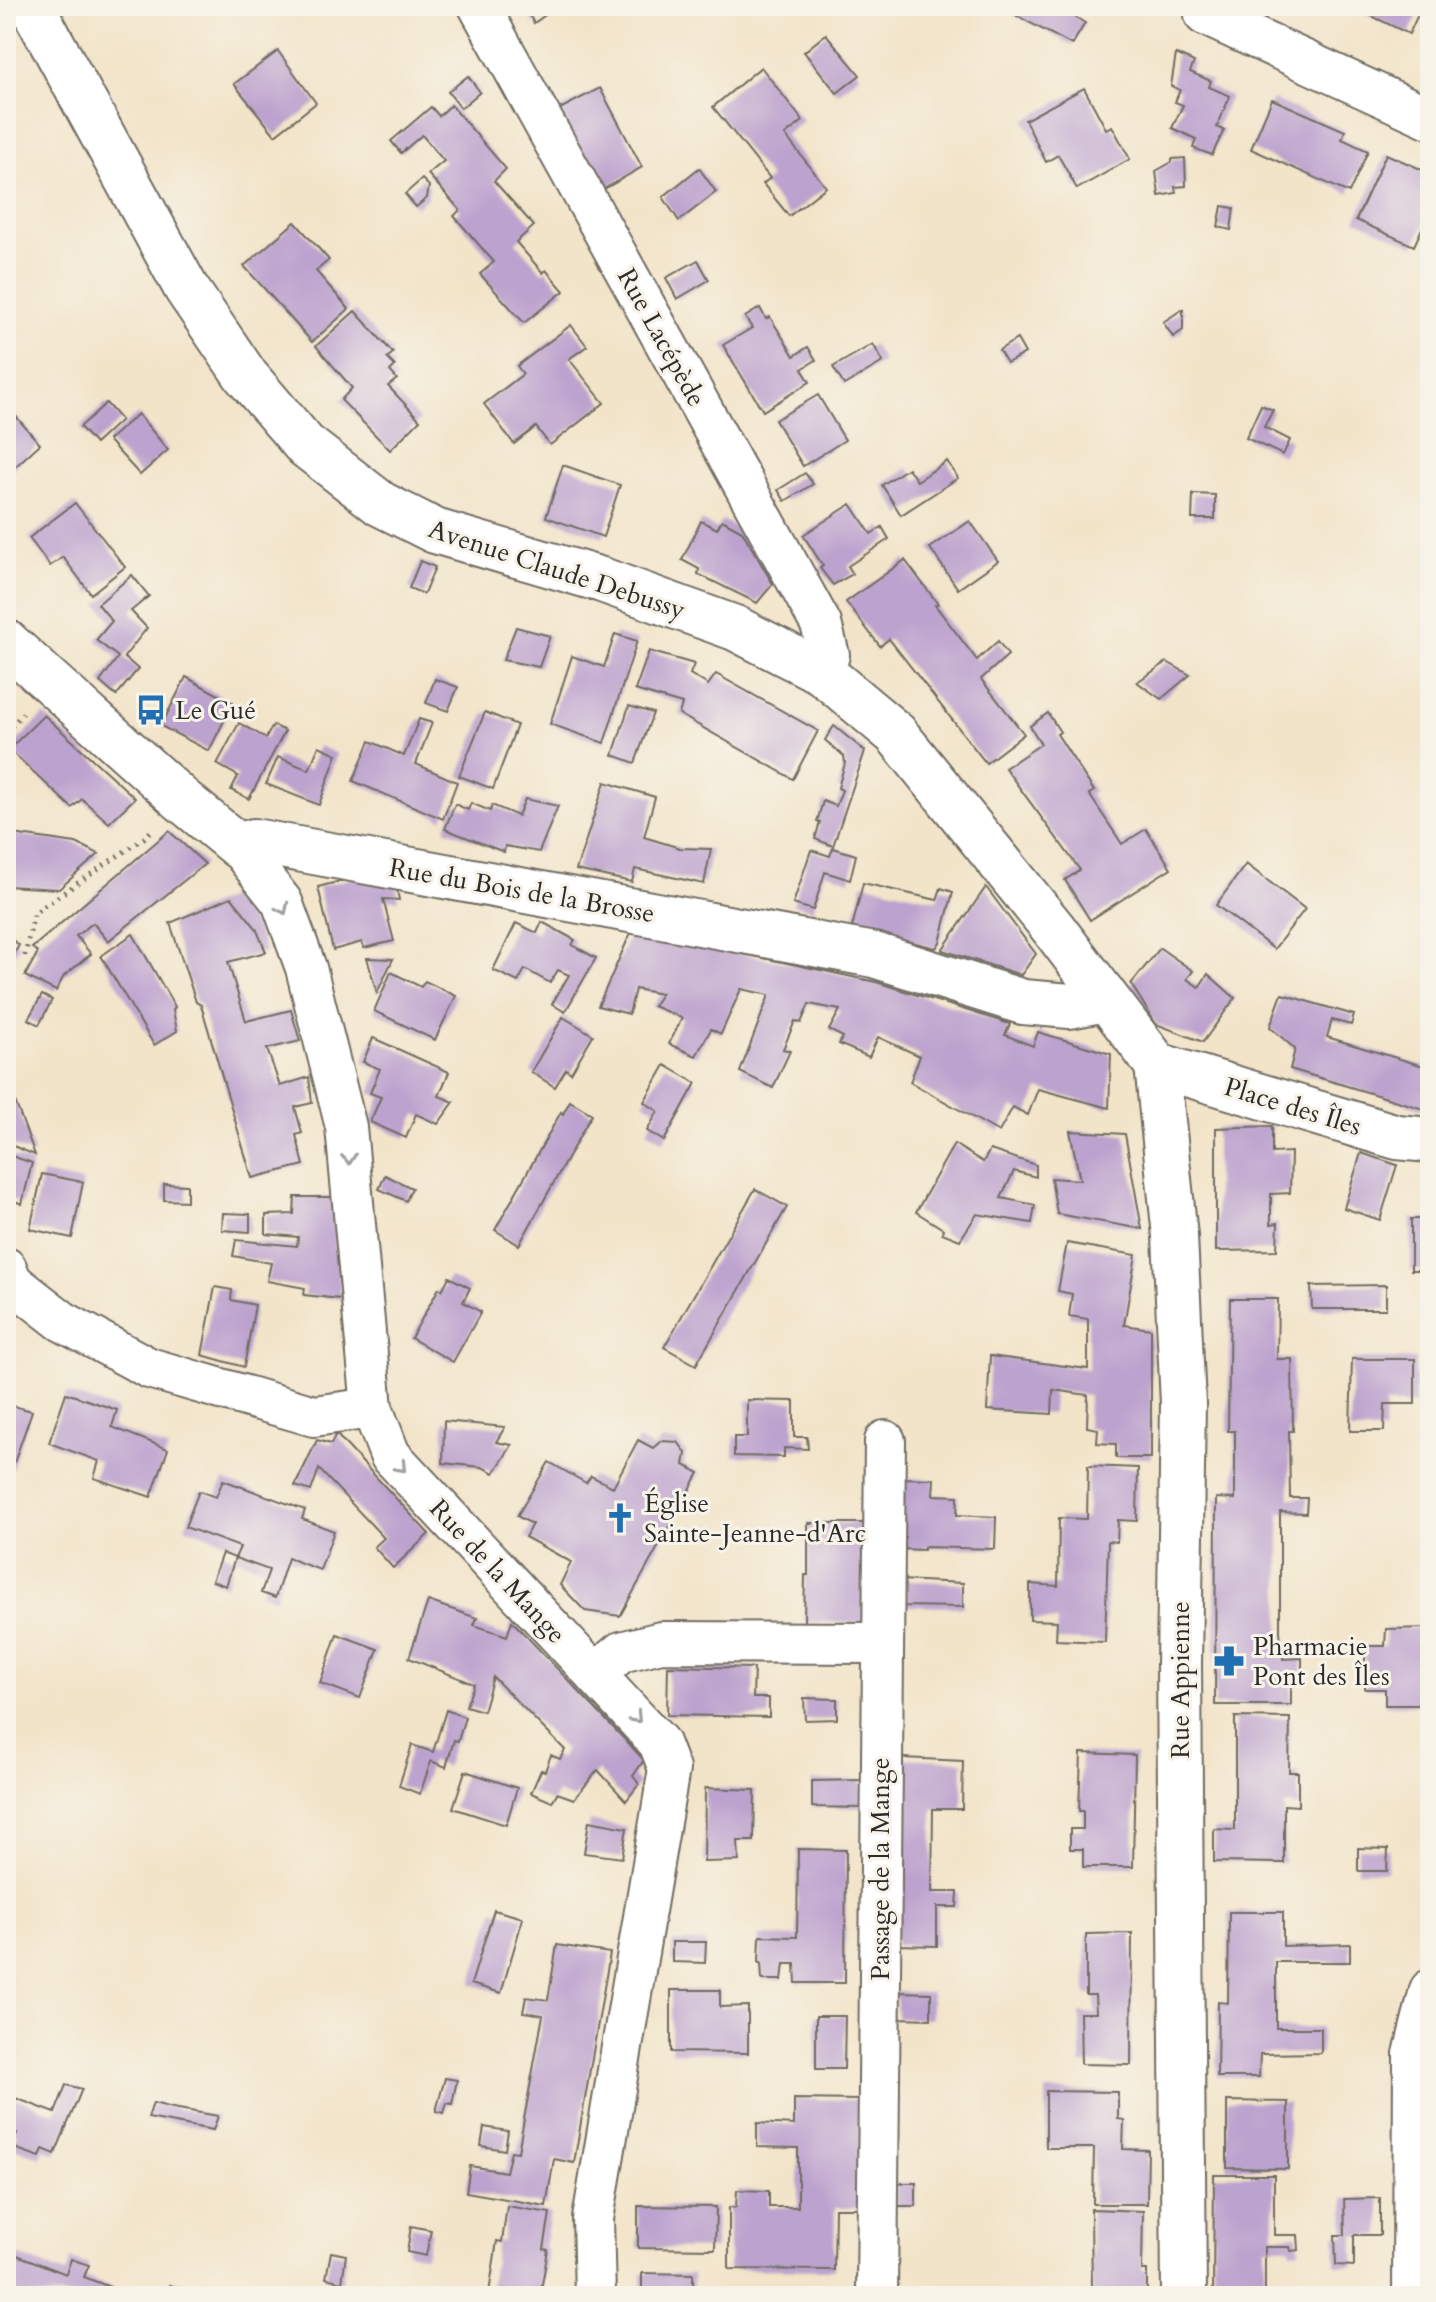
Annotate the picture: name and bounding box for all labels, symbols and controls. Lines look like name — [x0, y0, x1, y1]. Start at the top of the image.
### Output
street label: Rue Lacépède — [609, 262, 714, 413]
street label: Avenue Claude Debussy — [424, 511, 690, 628]
bus stop icon: Le Gué — [134, 693, 168, 727]
place label: Le Gué — [175, 693, 256, 728]
street label: Rue du Bois de la Brosse — [387, 850, 657, 931]
one-way arrow — [273, 901, 289, 915]
street label: Place des Îles — [1220, 1069, 1365, 1144]
one-way arrow — [340, 1153, 357, 1166]
one-way arrow — [391, 1458, 406, 1472]
place label: Église Sainte-Jeanne-d'Arc — [644, 1486, 866, 1551]
street label: Rue de la Mange — [422, 1492, 574, 1651]
church icon: Église Sainte-Jeanne-d'Arc — [603, 1501, 637, 1535]
street label: Rue Appienne — [1163, 1601, 1198, 1759]
place label: Pharmacie Pont des Îles — [1253, 1629, 1390, 1694]
pharmacy icon: Pharmacie Pont des Îles — [1212, 1644, 1246, 1678]
one-way arrow — [626, 1709, 641, 1723]
street label: Passage de la Mange — [863, 1758, 898, 1980]

